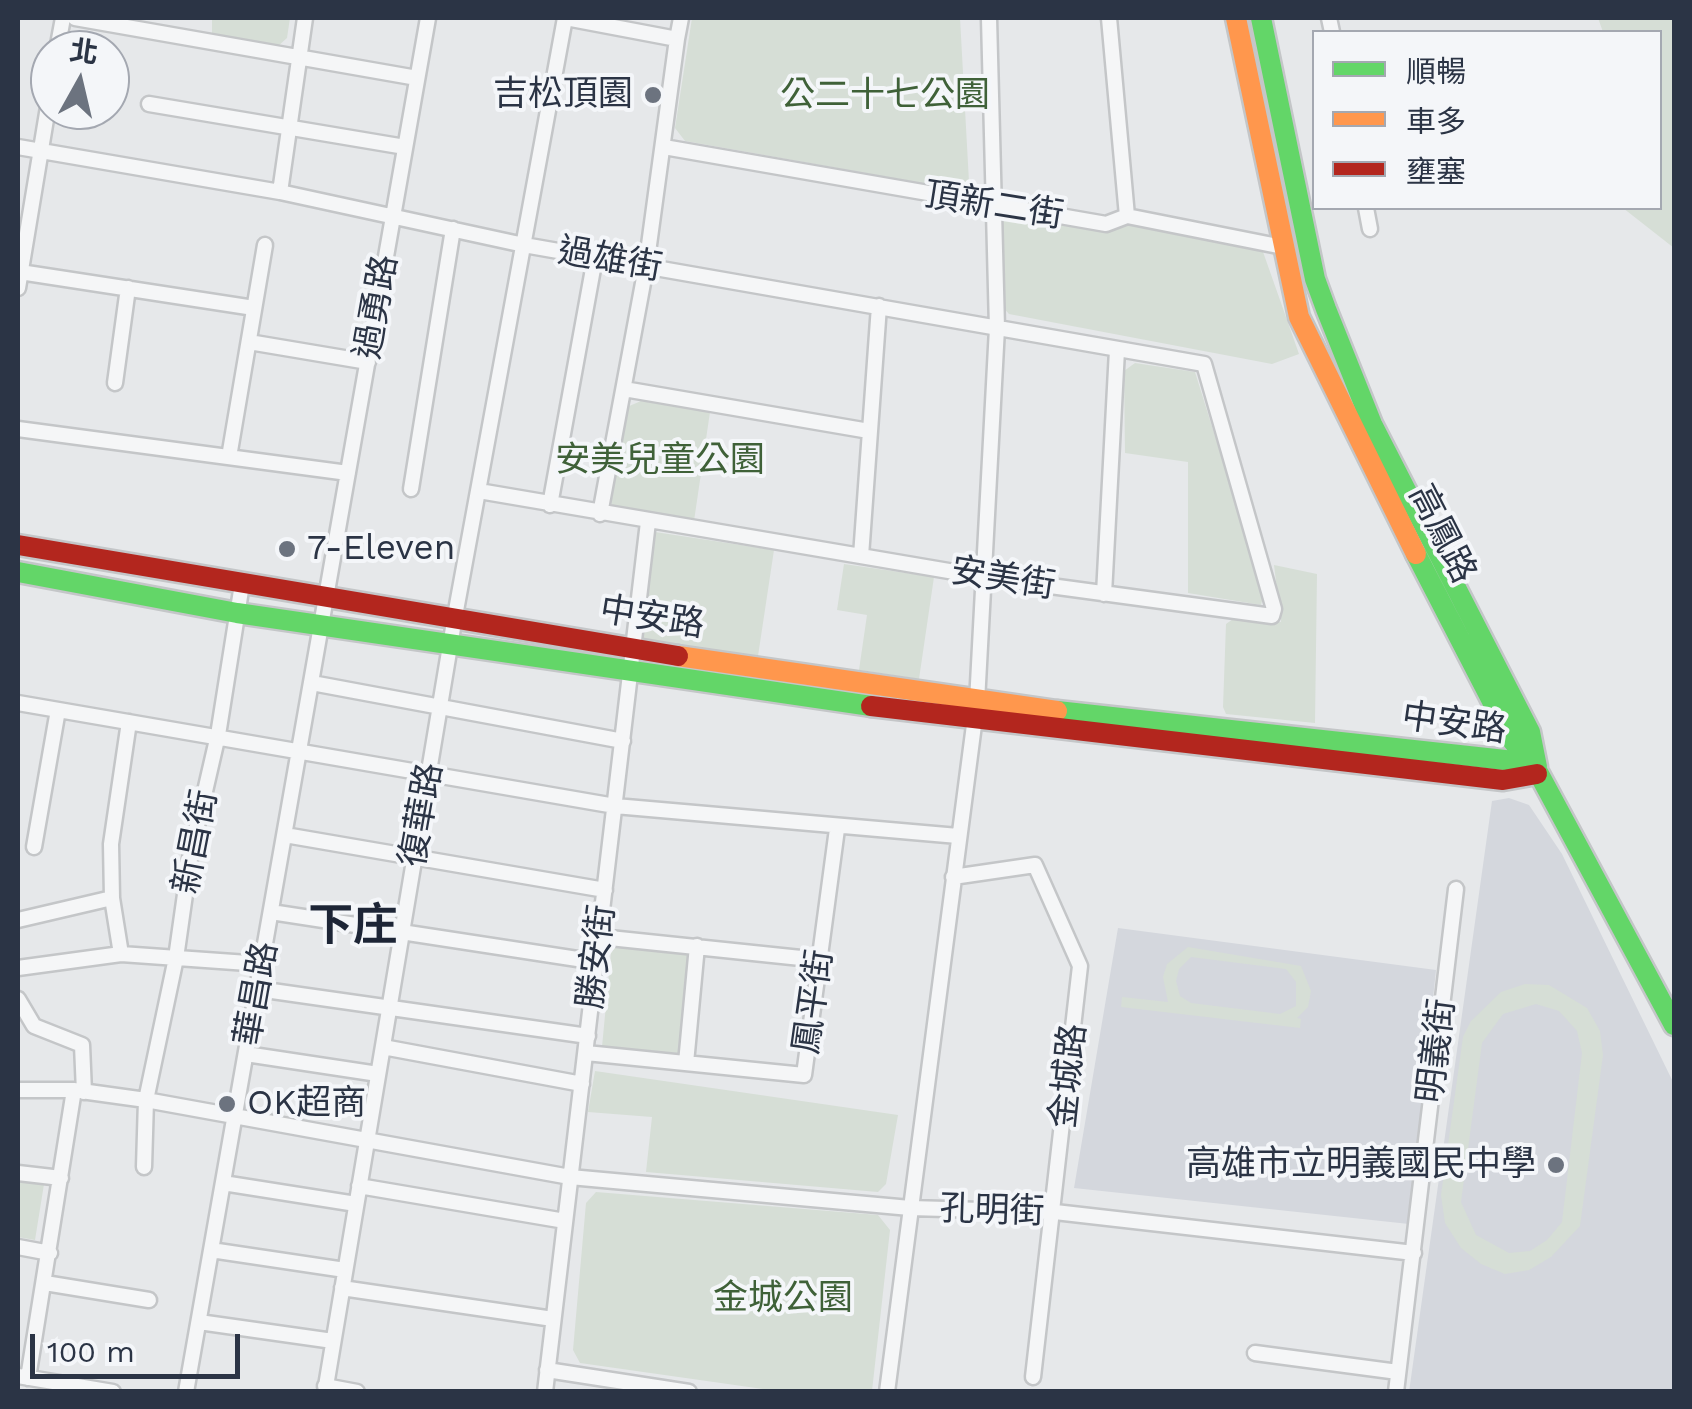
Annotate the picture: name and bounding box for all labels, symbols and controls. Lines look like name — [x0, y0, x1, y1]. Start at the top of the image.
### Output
north arrow — [30, 30, 130, 130]
legend — [1312, 30, 1662, 210]
text: 北 — [68, 33, 100, 70]
text: 順暢 — [1406, 54, 1466, 89]
place label: 吉松頂園 — [493, 74, 633, 116]
park label: 公二十七公園 — [780, 75, 990, 117]
marker: 吉松頂園 — [642, 84, 664, 106]
text: 車多 — [1406, 104, 1466, 139]
text: 壅塞 — [1406, 154, 1466, 189]
street label: 頂新二街 — [922, 174, 1066, 238]
street label: 過雄街 — [555, 230, 665, 290]
street label: 過勇路 — [347, 252, 407, 362]
park label: 安美兒童公園 — [555, 440, 765, 482]
street label: 高鳳路 — [1399, 478, 1485, 590]
place label: 7-Eleven — [307, 528, 455, 570]
marker: 7-Eleven — [276, 538, 298, 560]
street label: 安美街 — [948, 550, 1058, 608]
street label: 中安路 — [597, 589, 707, 647]
street label: 中安路 — [1399, 696, 1509, 752]
street label: 復華路 — [392, 760, 452, 870]
street label: 新昌街 — [165, 786, 227, 898]
district label: 下庄 — [308, 900, 398, 954]
street label: 勝安街 — [570, 902, 624, 1012]
street label: 華昌路 — [227, 939, 287, 1049]
street label: 鳳平街 — [786, 947, 842, 1057]
street label: 明義街 — [1410, 996, 1464, 1106]
street label: 金城路 — [1043, 1022, 1095, 1130]
place label: OK超商 — [247, 1083, 366, 1125]
marker: OK超商 — [216, 1093, 238, 1115]
place label: 高雄市立明義國民中學 — [1186, 1144, 1536, 1186]
marker: 高雄市立明義國民中學 — [1545, 1154, 1567, 1176]
street label: 孔明街 — [939, 1188, 1045, 1234]
park label: 金城公園 — [713, 1278, 853, 1320]
scale bar — [35, 1314, 245, 1376]
text: 100 m — [47, 1334, 135, 1369]

